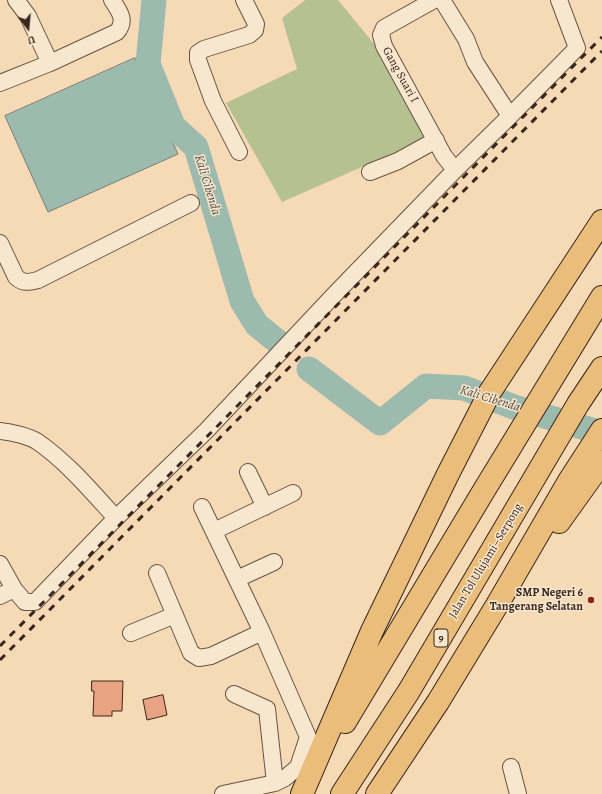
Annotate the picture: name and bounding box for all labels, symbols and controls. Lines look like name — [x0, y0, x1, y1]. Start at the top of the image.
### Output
north arrow — [8, 8, 48, 48]
text: U — [26, 32, 37, 48]
street label: Gang Suari I — [379, 45, 421, 105]
water label: Kali Cibenda — [190, 153, 224, 217]
water label: Kali Cibenda — [458, 382, 522, 416]
street label: Jalan Tol Ulujami–Serpong — [446, 501, 526, 621]
place label: SMP Negeri 6 Tangerang Selatan — [490, 586, 583, 614]
marker: SMP Negeri 6 Tangerang Selatan — [586, 595, 596, 605]
road number: 9 — [434, 629, 448, 647]

